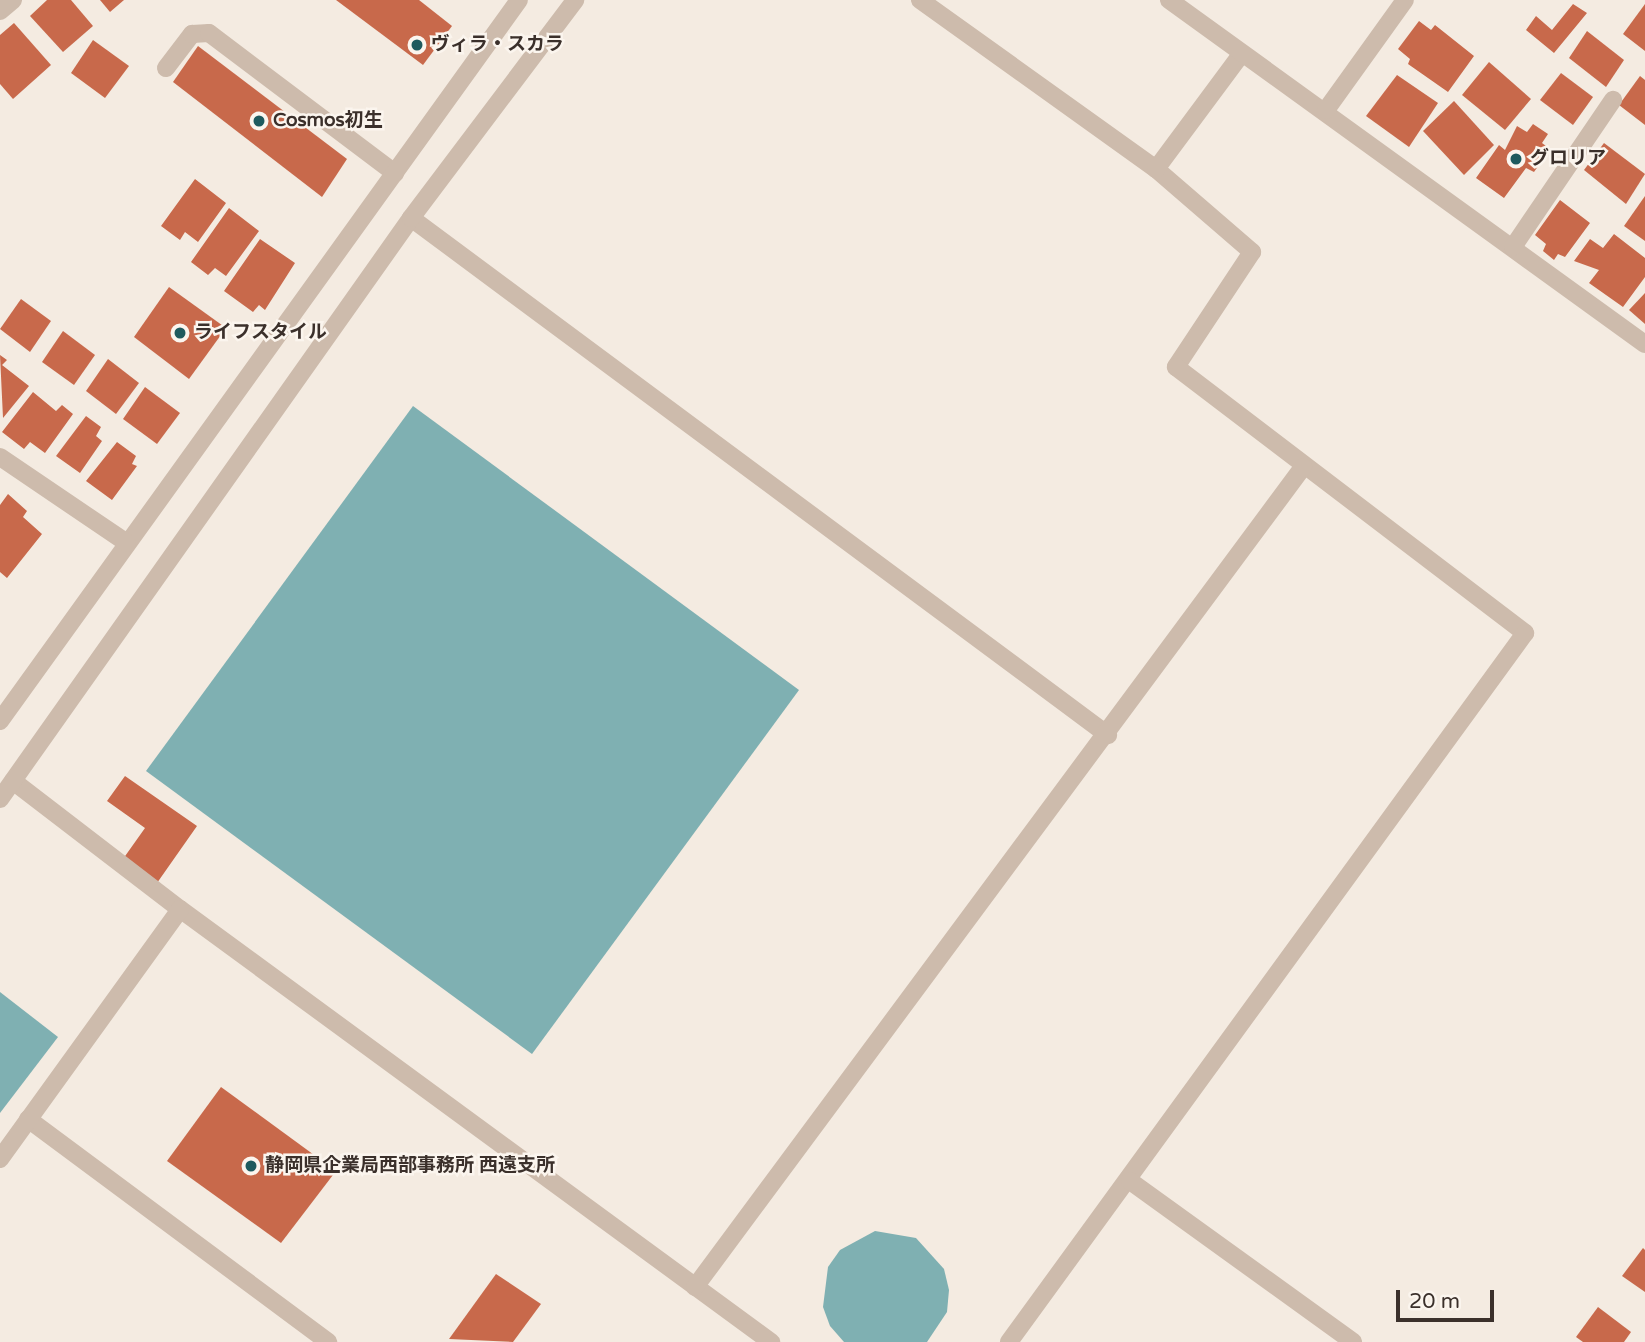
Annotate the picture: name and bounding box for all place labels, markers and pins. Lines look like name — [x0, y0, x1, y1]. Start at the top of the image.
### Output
place label: ヴィラ・スカラ — [431, 34, 564, 56]
marker: ヴィラ・スカラ — [409, 37, 425, 53]
place label: Cosmos初生 — [273, 110, 383, 132]
marker: Cosmos初生 — [251, 113, 267, 129]
place label: グロリア — [1530, 148, 1606, 170]
marker: グロリア — [1508, 151, 1524, 167]
place label: ライフスタイル — [194, 322, 327, 344]
marker: ライフスタイル — [172, 325, 188, 341]
place label: 静岡県企業局西部事務所 西遠支所 — [265, 1155, 555, 1177]
marker: 静岡県企業局西部事務所 西遠支所 — [243, 1158, 259, 1174]

